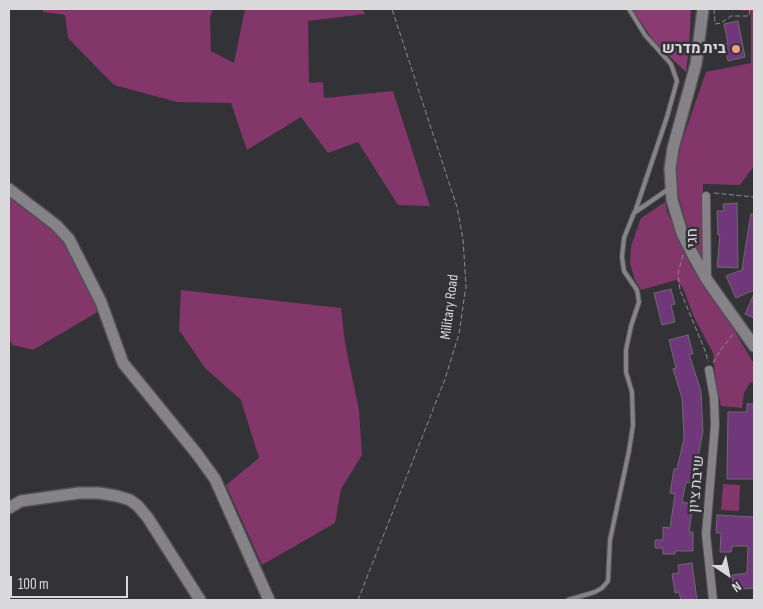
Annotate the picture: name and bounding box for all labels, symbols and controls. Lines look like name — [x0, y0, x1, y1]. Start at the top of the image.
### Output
place label: בית מדרש — [662, 40, 726, 58]
marker: בית מדרש — [730, 43, 742, 55]
street label: חגי — [684, 228, 702, 248]
street label: Military Road — [437, 273, 463, 341]
street label: שיבת ציון — [686, 455, 708, 513]
north arrow — [703, 549, 753, 599]
scale bar — [12, 566, 130, 598]
text: 100 m — [18, 575, 49, 594]
text: N — [729, 578, 745, 596]

